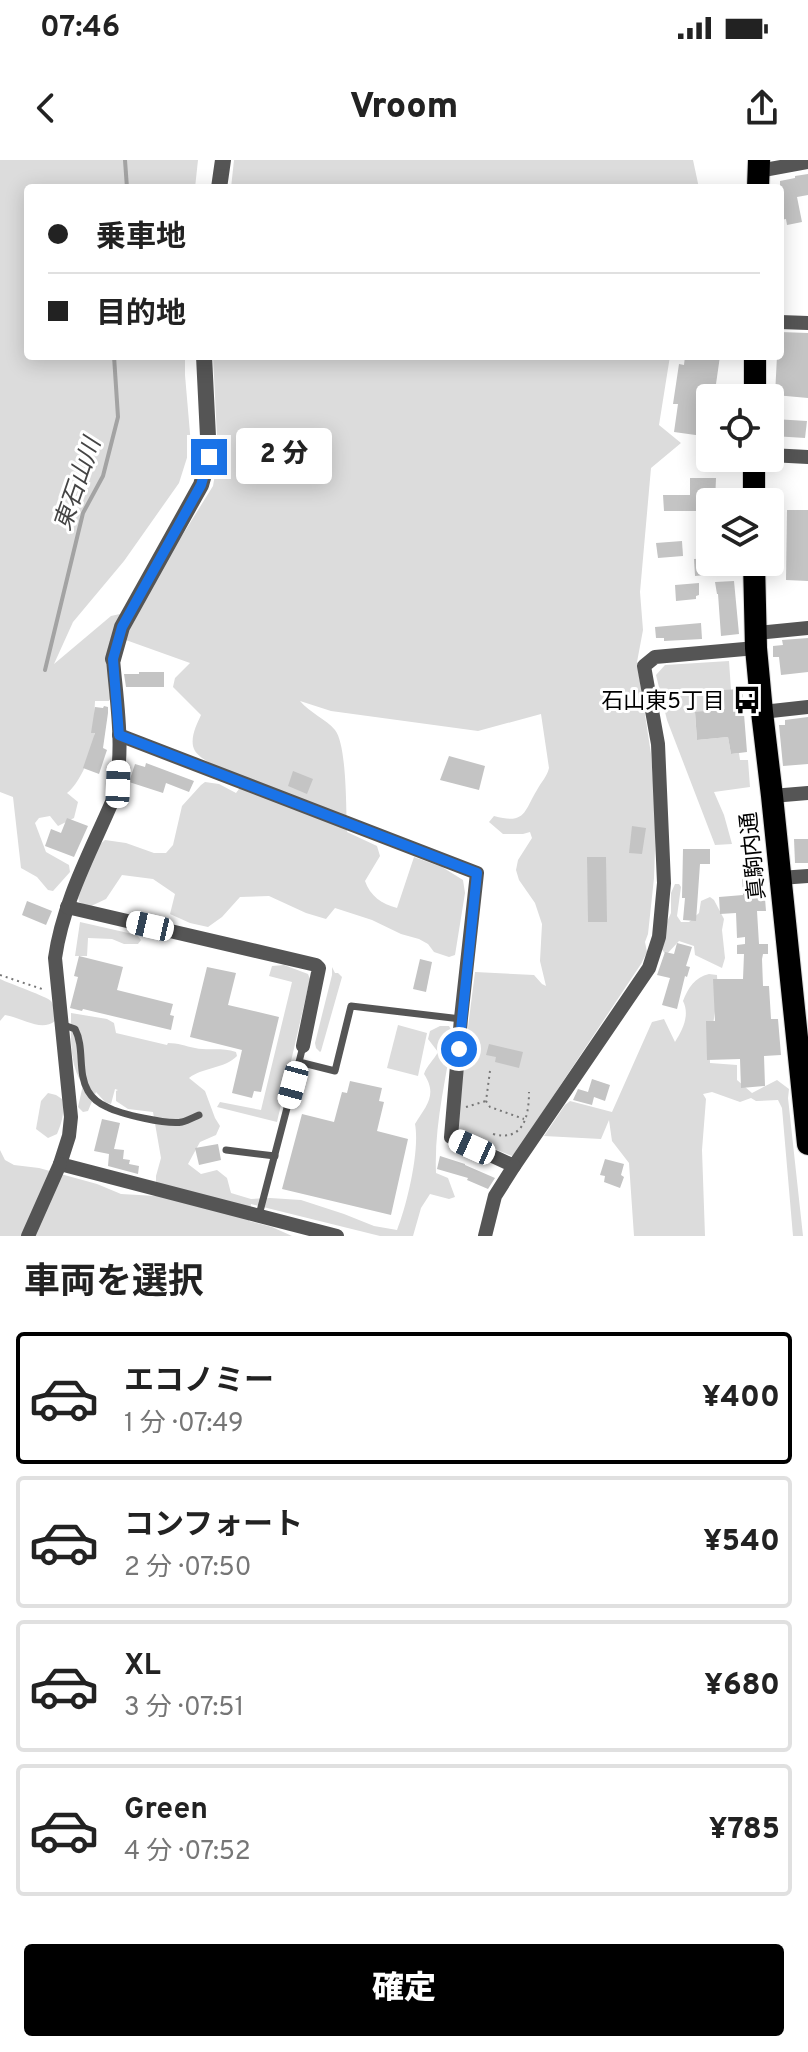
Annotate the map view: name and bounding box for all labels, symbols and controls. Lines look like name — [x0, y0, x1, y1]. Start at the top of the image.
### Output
text: 07:46 — [40, 10, 120, 47]
text: Vroom — [350, 85, 458, 131]
icon: back — [24, 86, 68, 130]
icon: share — [740, 86, 784, 130]
text: 乗車地 — [96, 220, 186, 257]
text: 目的地 — [96, 297, 186, 334]
map controls — [696, 384, 784, 576]
button: locate — [696, 384, 784, 472]
callout: 2 分 — [237, 429, 333, 485]
water label: 東石山川 — [49, 432, 110, 535]
route end — [191, 439, 227, 475]
text: 2 分 — [260, 439, 308, 472]
button: layers — [696, 488, 784, 576]
bus stop icon: 石山東5丁目 — [732, 685, 762, 715]
place label: 石山東5丁目 — [601, 689, 725, 716]
car — [105, 760, 131, 808]
street label: 真駒内通 — [736, 811, 773, 901]
car — [124, 909, 176, 943]
route start — [441, 1031, 477, 1067]
car — [275, 1059, 311, 1111]
car — [445, 1126, 499, 1168]
text: 車両を選択 — [24, 1261, 204, 1307]
icon: car — [28, 1362, 100, 1434]
text: エコノミー — [124, 1364, 274, 1401]
text: ¥400 — [702, 1380, 780, 1417]
text: 1 分 · 07:49 — [124, 1408, 244, 1441]
icon: car — [28, 1506, 100, 1578]
text: コンフォート — [124, 1508, 303, 1545]
text: ¥540 — [703, 1524, 780, 1561]
text: 2 分 · 07:50 — [124, 1552, 251, 1585]
text: XL — [124, 1648, 161, 1685]
icon: car — [28, 1650, 100, 1722]
text: ¥680 — [704, 1668, 780, 1705]
text: 3 分 · 07:51 — [124, 1692, 244, 1725]
text: Green — [124, 1792, 208, 1829]
icon: car — [28, 1794, 100, 1866]
text: ¥785 — [709, 1812, 780, 1849]
text: 4 分 · 07:52 — [124, 1836, 251, 1869]
button: 確定 — [24, 1944, 784, 2036]

